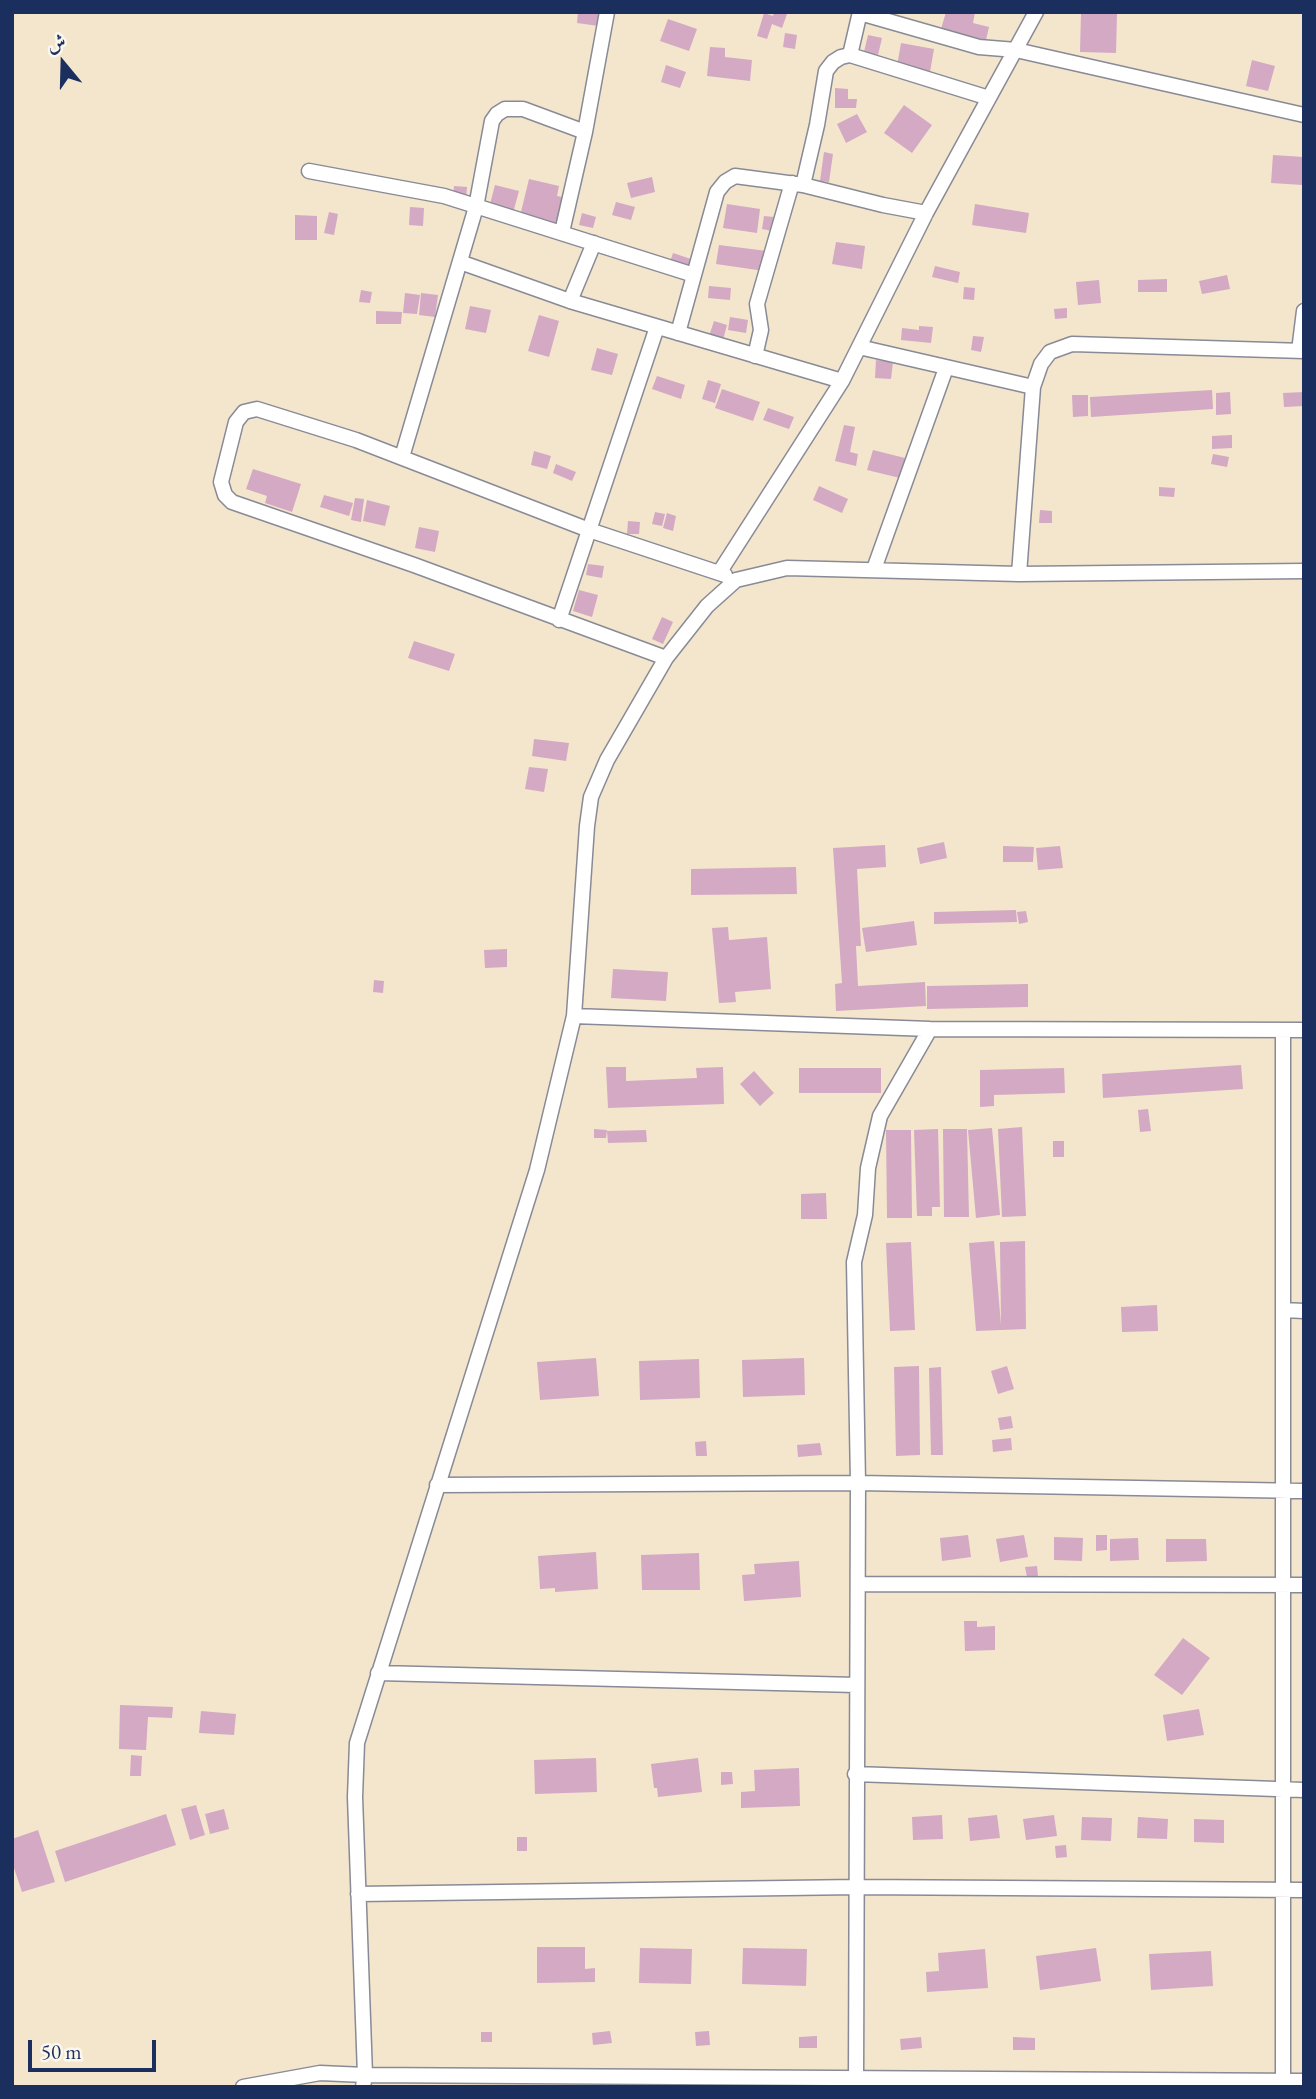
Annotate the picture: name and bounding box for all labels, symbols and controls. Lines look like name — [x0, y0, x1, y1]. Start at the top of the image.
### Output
north arrow — [28, 28, 98, 98]
text: ش — [43, 28, 69, 58]
scale bar — [32, 2025, 159, 2070]
text: 50 m — [41, 2038, 82, 2065]

